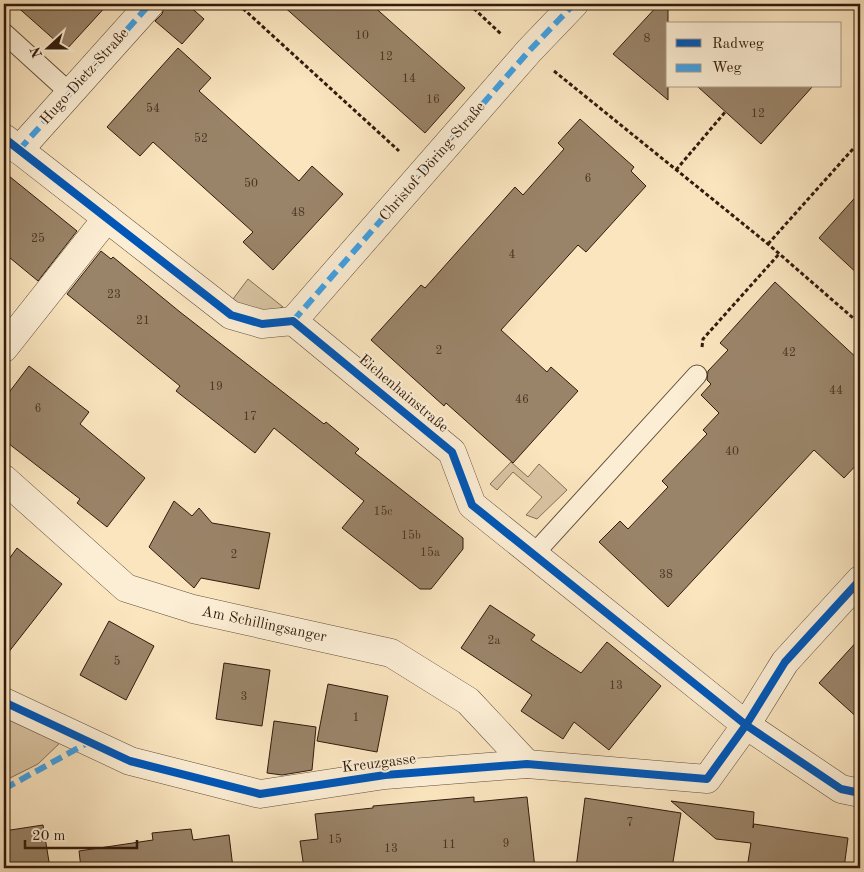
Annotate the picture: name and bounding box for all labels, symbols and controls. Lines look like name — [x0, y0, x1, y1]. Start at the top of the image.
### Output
north arrow — [22, 22, 72, 72]
legend — [666, 22, 842, 88]
street label: Hugo-Dietz-Straße — [38, 26, 132, 128]
house number: 10 — [355, 30, 369, 42]
house number: 8 — [644, 33, 651, 45]
text: Radweg — [712, 37, 764, 52]
text: N — [28, 45, 45, 60]
house number: 12 — [379, 51, 393, 63]
text: Weg — [712, 61, 742, 76]
house number: 14 — [402, 73, 416, 85]
house number: 16 — [426, 94, 440, 106]
street label: Christof-Döring-Straße — [377, 100, 489, 224]
house number: 54 — [146, 102, 160, 115]
house number: 12 — [751, 108, 765, 120]
house number: 52 — [194, 132, 208, 145]
house number: 6 — [585, 173, 592, 185]
house number: 50 — [244, 177, 258, 190]
house number: 48 — [291, 207, 305, 219]
house number: 25 — [31, 232, 45, 245]
house number: 4 — [509, 249, 516, 261]
house number: 23 — [107, 289, 121, 301]
house number: 21 — [136, 315, 150, 327]
house number: 2 — [436, 345, 442, 357]
house number: 42 — [782, 347, 796, 359]
street label: Eichenhainstraße — [355, 352, 451, 436]
house number: 19 — [209, 381, 223, 393]
house number: 44 — [829, 385, 843, 397]
house number: 46 — [515, 394, 529, 406]
house number: 6 — [35, 403, 42, 415]
house number: 17 — [243, 411, 257, 423]
house number: 40 — [725, 446, 739, 458]
house number: 15c — [373, 505, 393, 518]
house number: 15b — [401, 529, 421, 542]
house number: 15a — [420, 546, 440, 559]
house number: 2 — [231, 549, 237, 561]
house number: 38 — [659, 569, 673, 581]
street label: Am Schillingsanger — [200, 604, 328, 646]
house number: 2a — [488, 635, 501, 647]
house number: 5 — [114, 655, 121, 668]
house number: 13 — [609, 680, 623, 692]
house number: 3 — [241, 691, 247, 703]
house number: 1 — [353, 712, 359, 724]
street label: Kreuzgasse — [341, 752, 417, 776]
scale bar — [25, 817, 138, 849]
house number: 7 — [627, 817, 633, 829]
text: 20 m — [32, 829, 66, 844]
house number: 15 — [328, 833, 342, 846]
house number: 9 — [503, 838, 509, 850]
house number: 11 — [442, 839, 456, 851]
house number: 13 — [384, 843, 398, 855]

